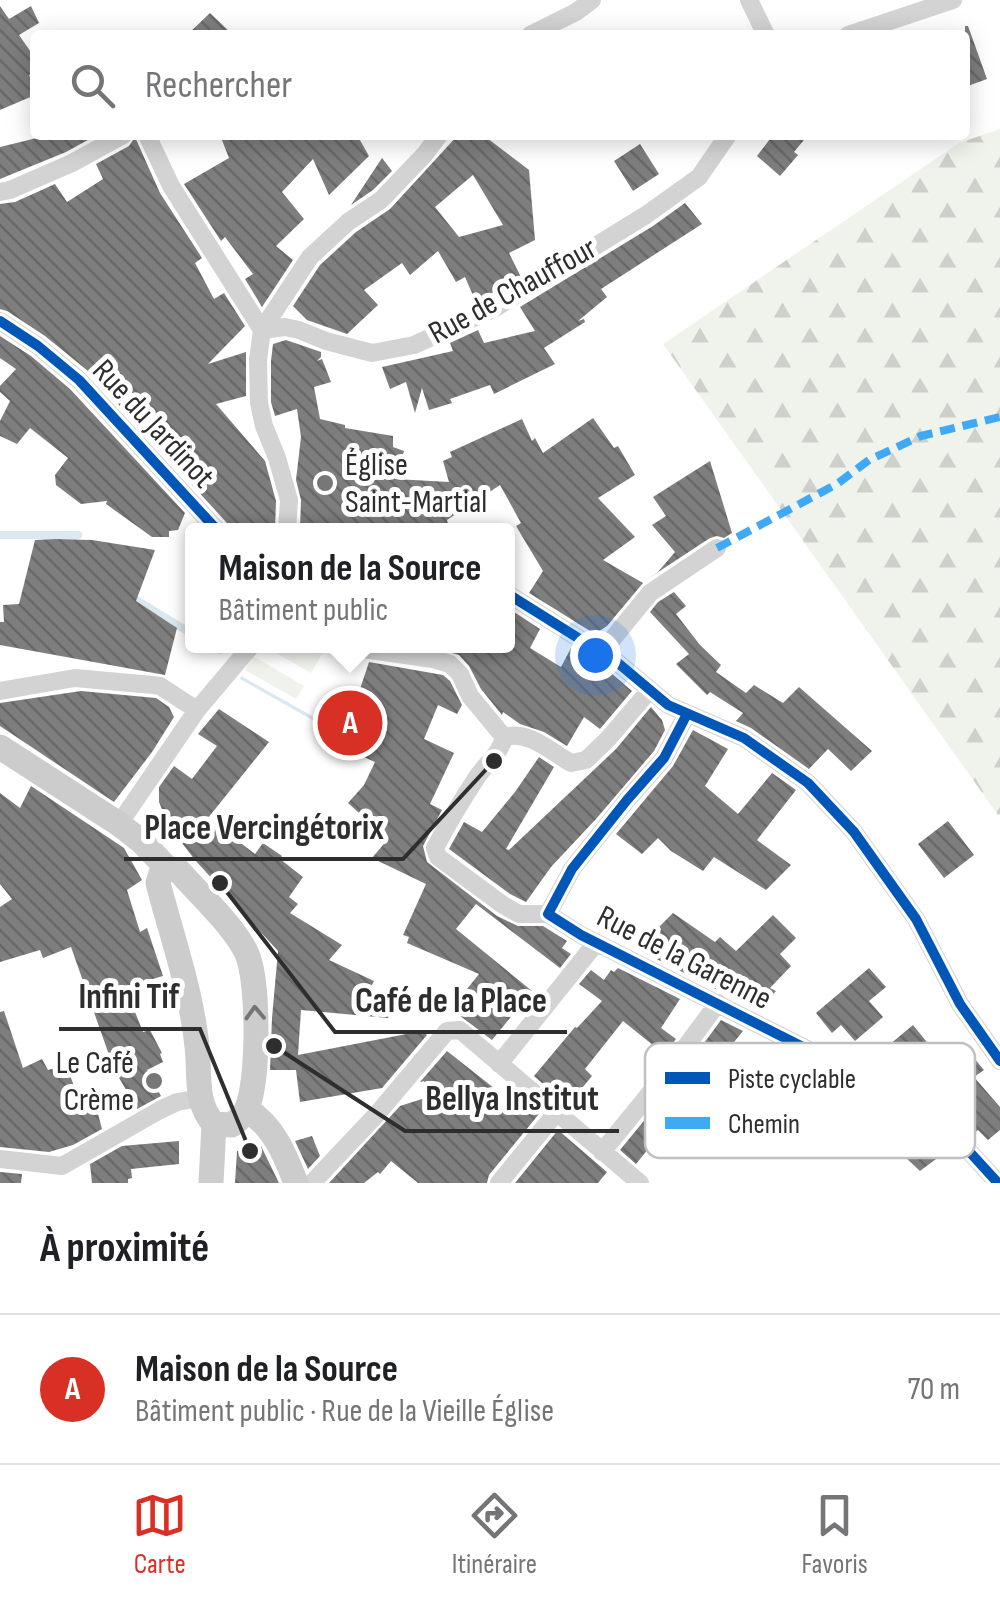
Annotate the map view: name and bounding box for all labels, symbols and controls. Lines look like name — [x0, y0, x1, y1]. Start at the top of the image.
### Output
search box — [30, 30, 970, 140]
icon: search — [65, 58, 120, 113]
text: Rechercher — [145, 63, 292, 108]
street label: Rue de Chauffour — [422, 229, 604, 353]
street label: Rue du Jardinot — [84, 352, 222, 496]
place label: Église Saint-Martial — [345, 446, 487, 522]
marker: Église Saint-Martial — [314, 472, 336, 494]
popup — [185, 523, 515, 653]
text: Maison de la Source — [219, 546, 481, 591]
text: Bâtiment public — [219, 591, 388, 630]
your location — [570, 630, 621, 681]
pin: A — [318, 686, 382, 760]
callout: Place Vercingétorix — [124, 794, 403, 859]
text: Place Vercingétorix — [144, 807, 384, 850]
street label: Rue de la Garenne — [590, 897, 778, 1019]
callout: Infini Tif — [59, 964, 200, 1029]
callout: Café de la Place — [335, 967, 567, 1032]
text: Infini Tif — [78, 976, 181, 1019]
text: Café de la Place — [355, 980, 547, 1023]
one-way arrow — [244, 1005, 265, 1021]
legend — [645, 1043, 975, 1158]
place label: Le Café Crème — [56, 1044, 134, 1120]
text: Piste cyclable — [728, 1063, 856, 1096]
callout: Bellya Institut — [405, 1066, 619, 1131]
marker: Le Café Crème — [143, 1070, 165, 1092]
text: Bellya Institut — [425, 1078, 599, 1121]
text: Chemin — [728, 1108, 800, 1141]
text: À proximité — [40, 1223, 209, 1274]
text: Maison de la Source — [135, 1347, 398, 1392]
text: A — [65, 1370, 80, 1409]
text: 70 m — [907, 1370, 960, 1409]
text: Bâtiment public · Rue de la Vieille Église — [135, 1392, 554, 1431]
tab: Carte — [132, 1488, 187, 1581]
tab: Itinéraire — [452, 1488, 537, 1581]
tab: Favoris — [801, 1488, 868, 1581]

